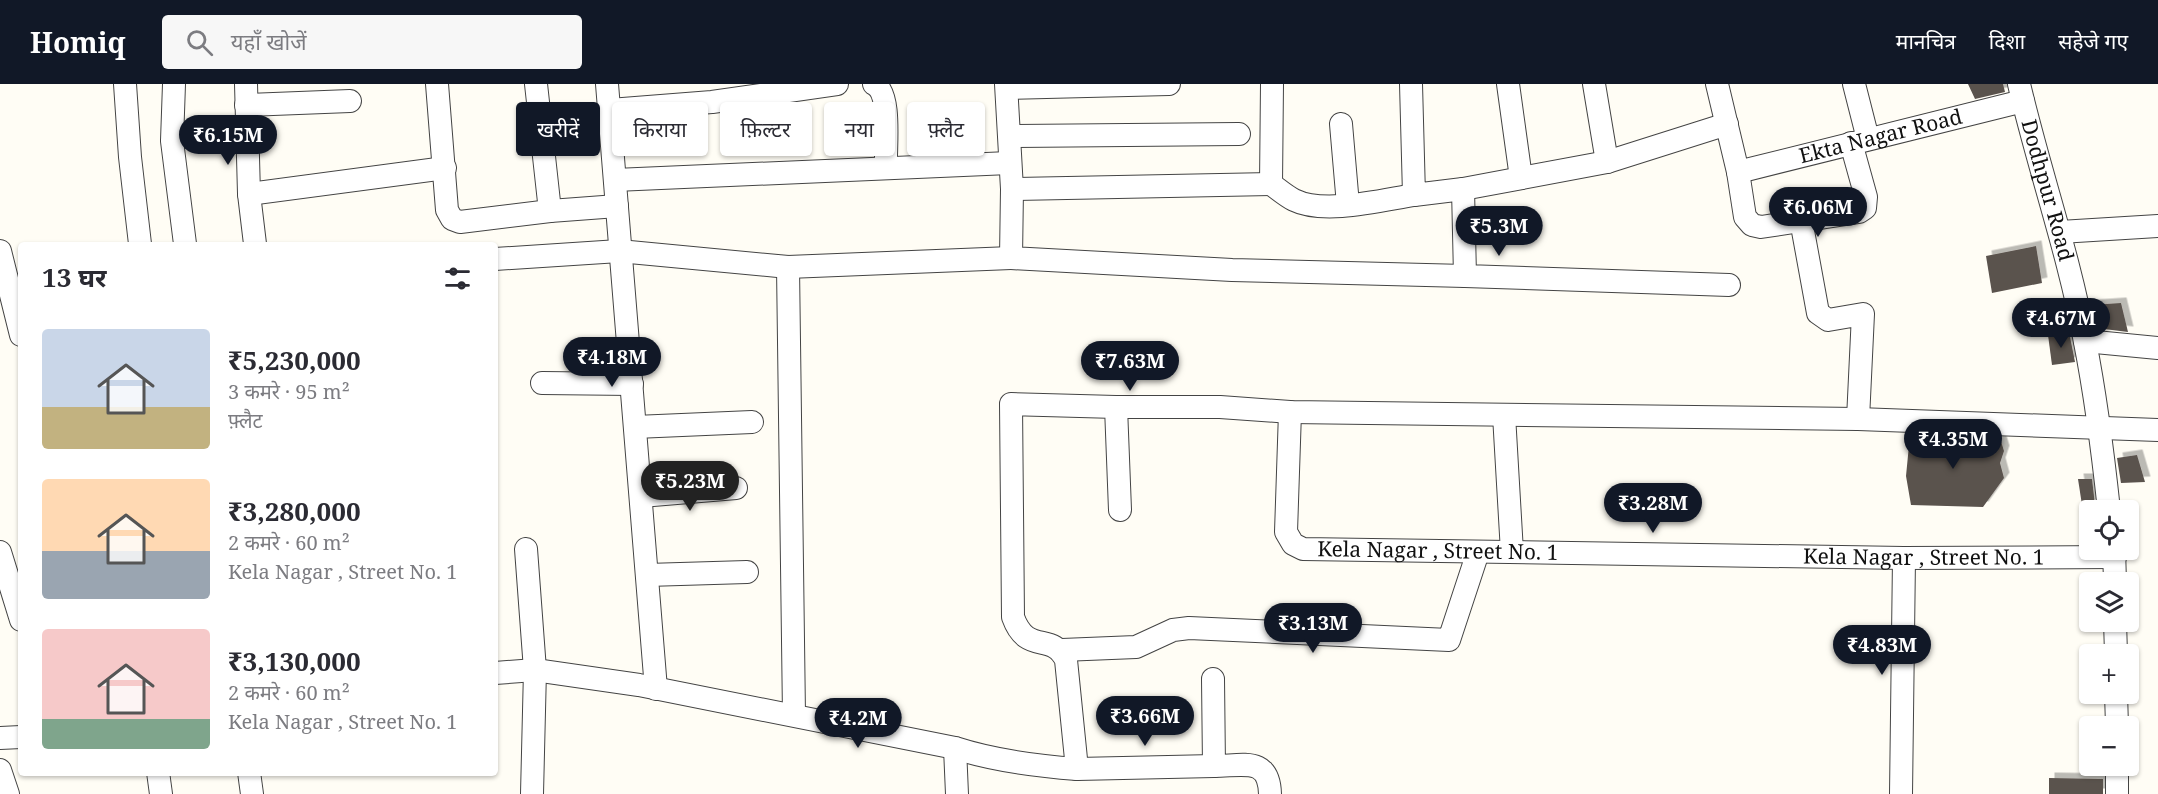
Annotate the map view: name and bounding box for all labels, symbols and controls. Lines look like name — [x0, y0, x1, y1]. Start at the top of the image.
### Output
search box — [162, 15, 582, 69]
text: Homiq — [30, 23, 126, 61]
icon: search — [183, 26, 216, 59]
text: यहाँ खोजें — [231, 26, 307, 56]
text: मानचित्र — [1896, 27, 1956, 55]
text: दिशा — [1989, 27, 2025, 55]
text: सहेजे गए — [2058, 27, 2128, 55]
chip: खरीदें — [516, 102, 600, 156]
chip: किराया — [612, 102, 708, 156]
chip: फ़िल्टर — [720, 102, 812, 156]
chip: नया — [824, 102, 895, 156]
chip: फ़्लैट — [907, 102, 985, 156]
street label: Ekta Nagar Road — [1796, 102, 1965, 169]
pin: ₹6.15M — [179, 115, 277, 166]
street label: Dodhpur Road — [2015, 116, 2081, 264]
text: ₹6.15M — [193, 121, 263, 148]
pin: ₹6.06M — [1769, 187, 1867, 238]
text: ₹6.06M — [1783, 193, 1853, 220]
pin: ₹5.3M — [1457, 206, 1541, 257]
text: ₹5.3M — [1470, 212, 1528, 239]
text: 13 घर — [42, 259, 106, 295]
icon: filters — [441, 262, 474, 295]
pin: ₹4.67M — [2012, 298, 2110, 349]
text: ₹4.67M — [2026, 304, 2096, 331]
pin: ₹4.18M — [563, 337, 661, 388]
pin: ₹7.63M — [1081, 341, 1179, 392]
text: ₹5,230,000 — [228, 342, 361, 378]
text: ₹4.18M — [577, 343, 647, 370]
text: ₹7.63M — [1095, 347, 1165, 374]
icon: home — [90, 353, 162, 425]
text: 3 कमरे · 95 m² — [228, 378, 350, 405]
text: फ़्लैट — [228, 407, 263, 434]
pin: ₹4.35M — [1904, 419, 2002, 470]
text: ₹4.35M — [1918, 425, 1988, 452]
pin: ₹5.23M — [641, 461, 739, 512]
text: ₹5.23M — [655, 467, 725, 494]
pin: ₹3.28M — [1604, 483, 1702, 534]
text: ₹3.28M — [1618, 489, 1688, 516]
text: ₹3,280,000 — [228, 493, 361, 529]
map controls — [2079, 500, 2139, 776]
button: locate — [2079, 500, 2139, 560]
icon: home — [90, 503, 162, 575]
text: 2 कमरे · 60 m² — [228, 529, 350, 556]
street label: Kela Nagar , Street No. 1 — [1317, 534, 1559, 566]
street label: Kela Nagar , Street No. 1 — [1803, 541, 2044, 571]
text: Kela Nagar , Street No. 1 — [228, 558, 457, 585]
button: layers — [2079, 572, 2139, 632]
pin: ₹3.13M — [1264, 603, 1362, 654]
text: ₹3.13M — [1278, 609, 1348, 636]
pin: ₹4.83M — [1833, 625, 1931, 676]
text: ₹4.83M — [1847, 631, 1917, 658]
text: ₹3,130,000 — [228, 643, 361, 679]
button: + — [2079, 644, 2139, 704]
icon: home — [90, 653, 162, 725]
text: 2 कमरे · 60 m² — [228, 679, 350, 706]
pin: ₹3.66M — [1096, 696, 1194, 747]
pin: ₹4.2M — [816, 698, 900, 749]
text: ₹3.66M — [1110, 702, 1180, 729]
text: ₹4.2M — [829, 704, 887, 731]
text: Kela Nagar , Street No. 1 — [228, 708, 457, 735]
button: − — [2079, 716, 2139, 776]

